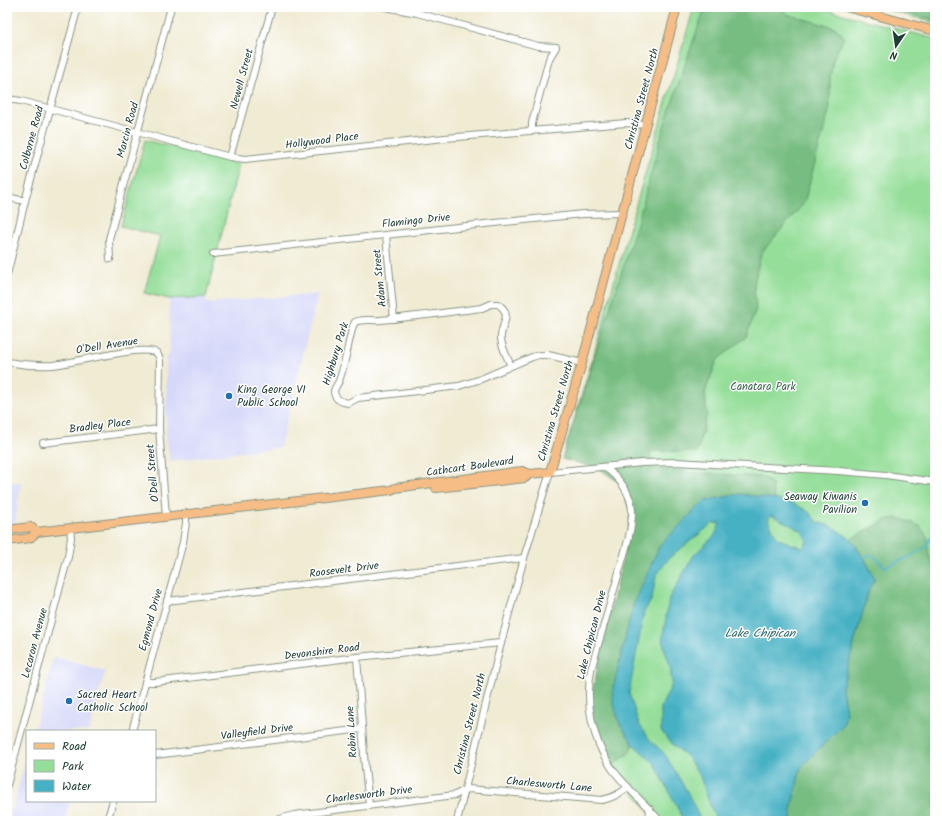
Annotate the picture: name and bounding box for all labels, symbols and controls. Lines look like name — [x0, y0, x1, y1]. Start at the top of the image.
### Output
north arrow — [876, 26, 916, 66]
text: N — [889, 45, 899, 64]
street label: Newell Street — [225, 46, 259, 111]
street label: Christina Street North — [620, 46, 664, 152]
street label: Marcin Road — [112, 99, 144, 160]
street label: Colborne Road — [15, 103, 49, 172]
street label: Hollywood Place — [284, 128, 360, 154]
street label: Flamingo Drive — [381, 208, 451, 234]
street label: Adam Street — [368, 247, 392, 308]
street label: Highbury Park — [318, 319, 354, 388]
street label: O'Dell Avenue — [75, 332, 139, 360]
street label: Christina Street North — [533, 358, 579, 464]
park label: Canatara Park — [730, 378, 796, 396]
place label: King George VI Public School — [237, 381, 306, 412]
marker: King George VI Public School — [224, 391, 234, 401]
street label: Bradley Place — [68, 413, 132, 439]
street label: O'Dell Street — [141, 443, 164, 503]
street label: Cathcart Boulevard — [425, 452, 515, 482]
place label: Seaway Kiwanis Pavilion — [784, 488, 857, 519]
marker: Seaway Kiwanis Pavilion — [860, 498, 870, 508]
street label: Roosevelt Drive — [308, 557, 380, 583]
street label: Egmond Drive — [134, 587, 168, 653]
street label: Lake Chipican Drive — [572, 588, 612, 682]
street label: Lecaron Avenue — [17, 606, 53, 680]
water label: Lake Chipican — [725, 624, 797, 643]
street label: Devonshire Road — [283, 638, 361, 666]
street label: Christina Street North — [449, 671, 491, 777]
place label: Sacred Heart Catholic School — [77, 686, 148, 717]
marker: Sacred Heart Catholic School — [64, 696, 74, 706]
street label: Robin Lane — [341, 705, 363, 759]
street label: Valleyfield Drive — [220, 719, 294, 745]
legend — [26, 730, 156, 802]
text: Road — [62, 737, 87, 756]
text: Park — [62, 757, 84, 776]
street label: Charlesworth Lane — [505, 772, 593, 798]
text: Water — [62, 777, 92, 796]
street label: Charlesworth Drive — [325, 781, 413, 809]

